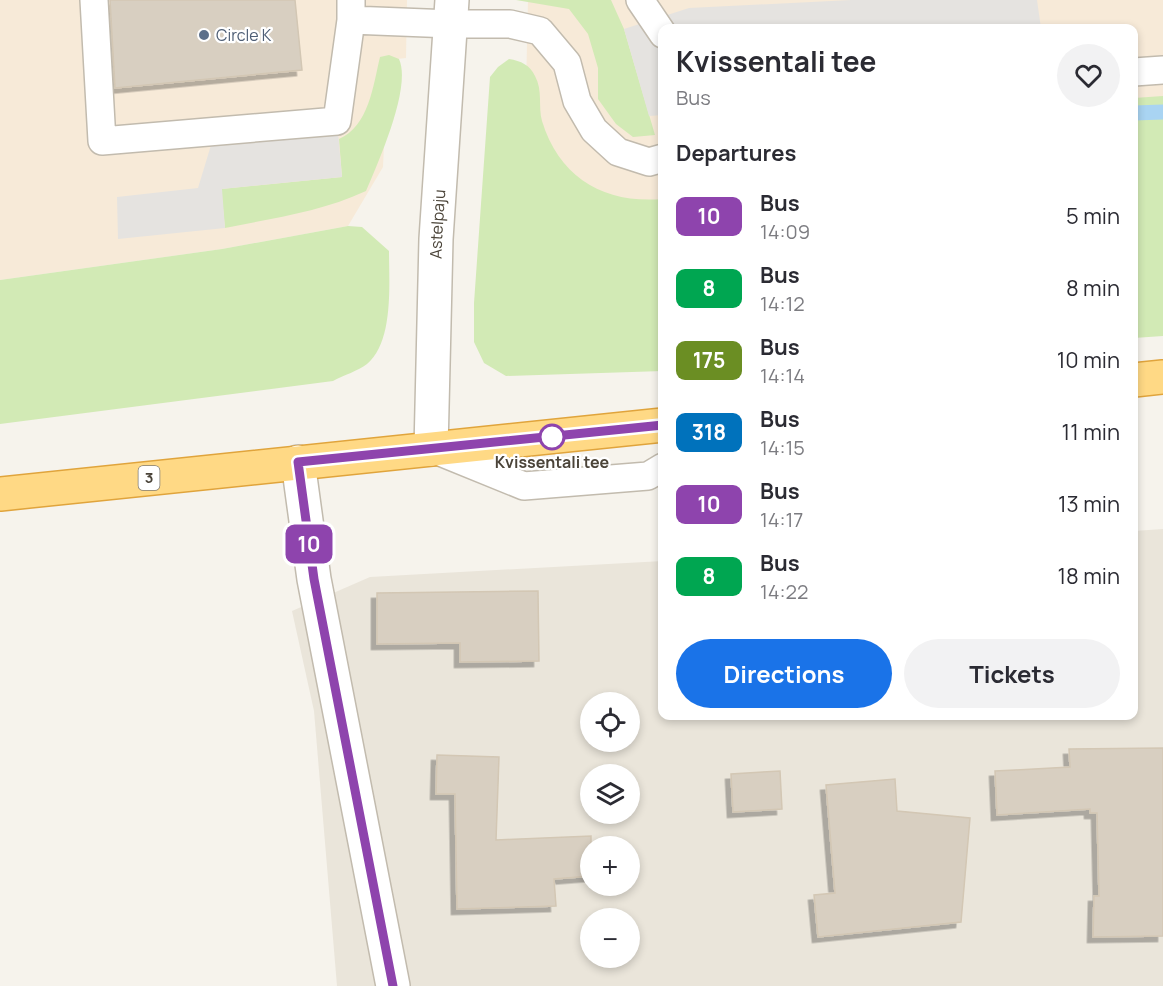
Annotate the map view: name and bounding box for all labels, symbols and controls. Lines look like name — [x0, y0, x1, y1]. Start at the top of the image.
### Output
place label: Circle K — [216, 24, 272, 46]
marker: Circle K — [197, 28, 211, 42]
text: Kvissentali tee — [676, 42, 876, 80]
button: heart — [1057, 44, 1120, 107]
text: Bus — [676, 84, 711, 111]
text: Departures — [676, 138, 796, 168]
text: Bus — [760, 188, 800, 218]
street label: Astelpaju — [425, 189, 450, 259]
text: 5 min — [1066, 201, 1120, 231]
text: 10 — [697, 202, 721, 230]
text: 14:09 — [760, 218, 810, 245]
text: Bus — [760, 260, 800, 290]
text: 8 min — [1066, 273, 1120, 303]
text: 8 — [703, 274, 715, 302]
text: 14:12 — [760, 290, 805, 317]
text: Bus — [760, 332, 800, 362]
text: 10 min — [1057, 345, 1120, 375]
text: 175 — [693, 346, 725, 374]
text: 14:14 — [760, 362, 805, 389]
text: Bus — [760, 404, 800, 434]
text: 11 min — [1062, 417, 1120, 447]
text: 318 — [692, 418, 726, 446]
marker: Kvissentali tee — [539, 424, 565, 450]
text: 14:15 — [760, 434, 805, 461]
place label: Kvissentali tee — [495, 451, 610, 473]
road number: 3 — [138, 466, 160, 490]
text: Bus — [760, 476, 800, 506]
text: 13 min — [1058, 489, 1120, 519]
text: 10 — [697, 490, 721, 518]
text: 14:17 — [760, 506, 803, 533]
line badge: 10 — [282, 524, 336, 564]
text: 10 — [297, 530, 321, 558]
text: Bus — [760, 548, 800, 578]
text: 18 min — [1057, 561, 1120, 591]
text: 8 — [703, 562, 715, 590]
text: 14:22 — [760, 578, 808, 605]
button: Directions — [676, 639, 892, 708]
button: Tickets — [904, 639, 1120, 708]
map controls — [580, 692, 640, 968]
button: locate — [580, 692, 640, 752]
button: layers — [580, 764, 640, 824]
button: + — [580, 836, 640, 896]
button: − — [580, 908, 640, 968]

